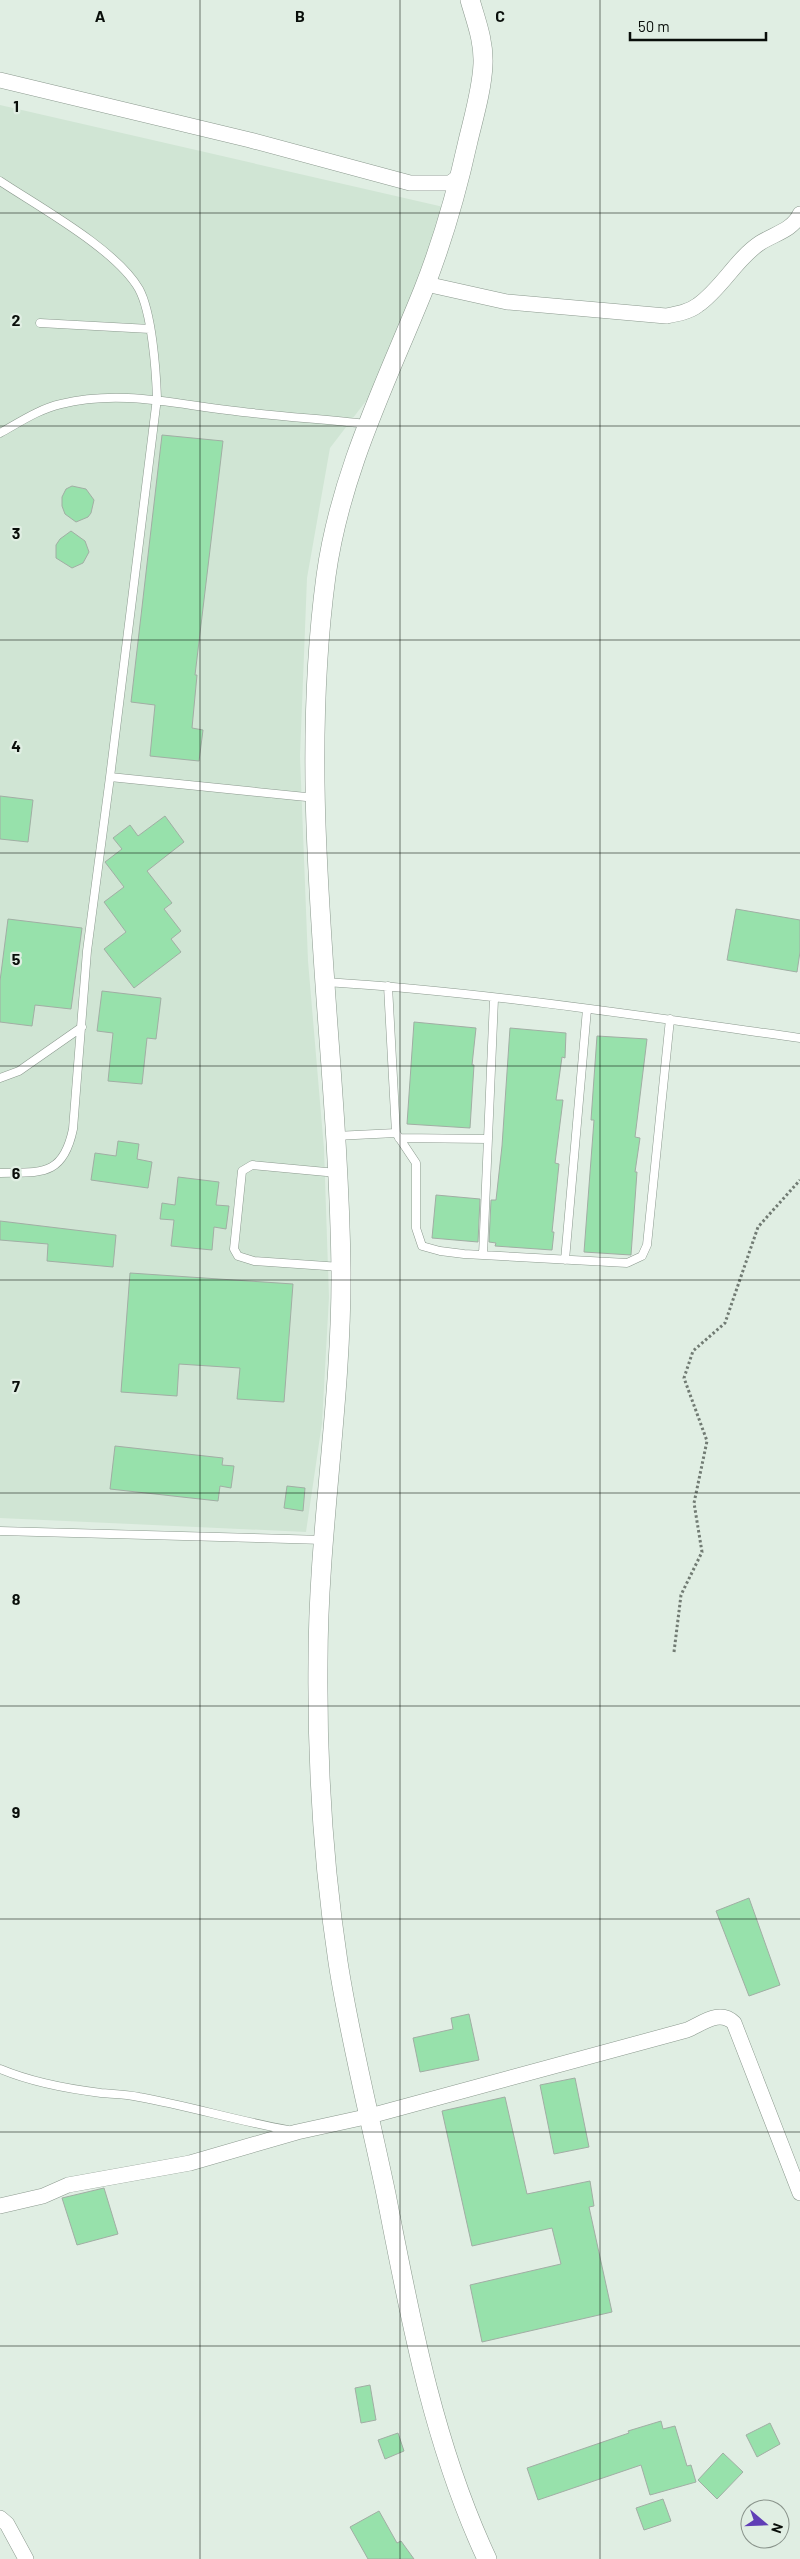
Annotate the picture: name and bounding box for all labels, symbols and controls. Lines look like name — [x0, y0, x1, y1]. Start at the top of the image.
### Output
text: A — [95, 6, 106, 25]
text: B — [295, 6, 305, 25]
text: C — [495, 6, 505, 25]
scale bar — [630, 10, 766, 42]
text: 50 m — [638, 17, 670, 35]
text: 1 — [13, 96, 19, 115]
text: 2 — [12, 310, 21, 329]
text: 3 — [12, 523, 20, 542]
text: 4 — [11, 736, 21, 755]
text: 5 — [12, 949, 21, 968]
text: 6 — [12, 1163, 21, 1182]
text: 7 — [12, 1376, 20, 1395]
text: 8 — [12, 1589, 21, 1608]
text: 9 — [12, 1802, 20, 1821]
north arrow — [740, 2499, 790, 2549]
text: N — [768, 2521, 787, 2536]

